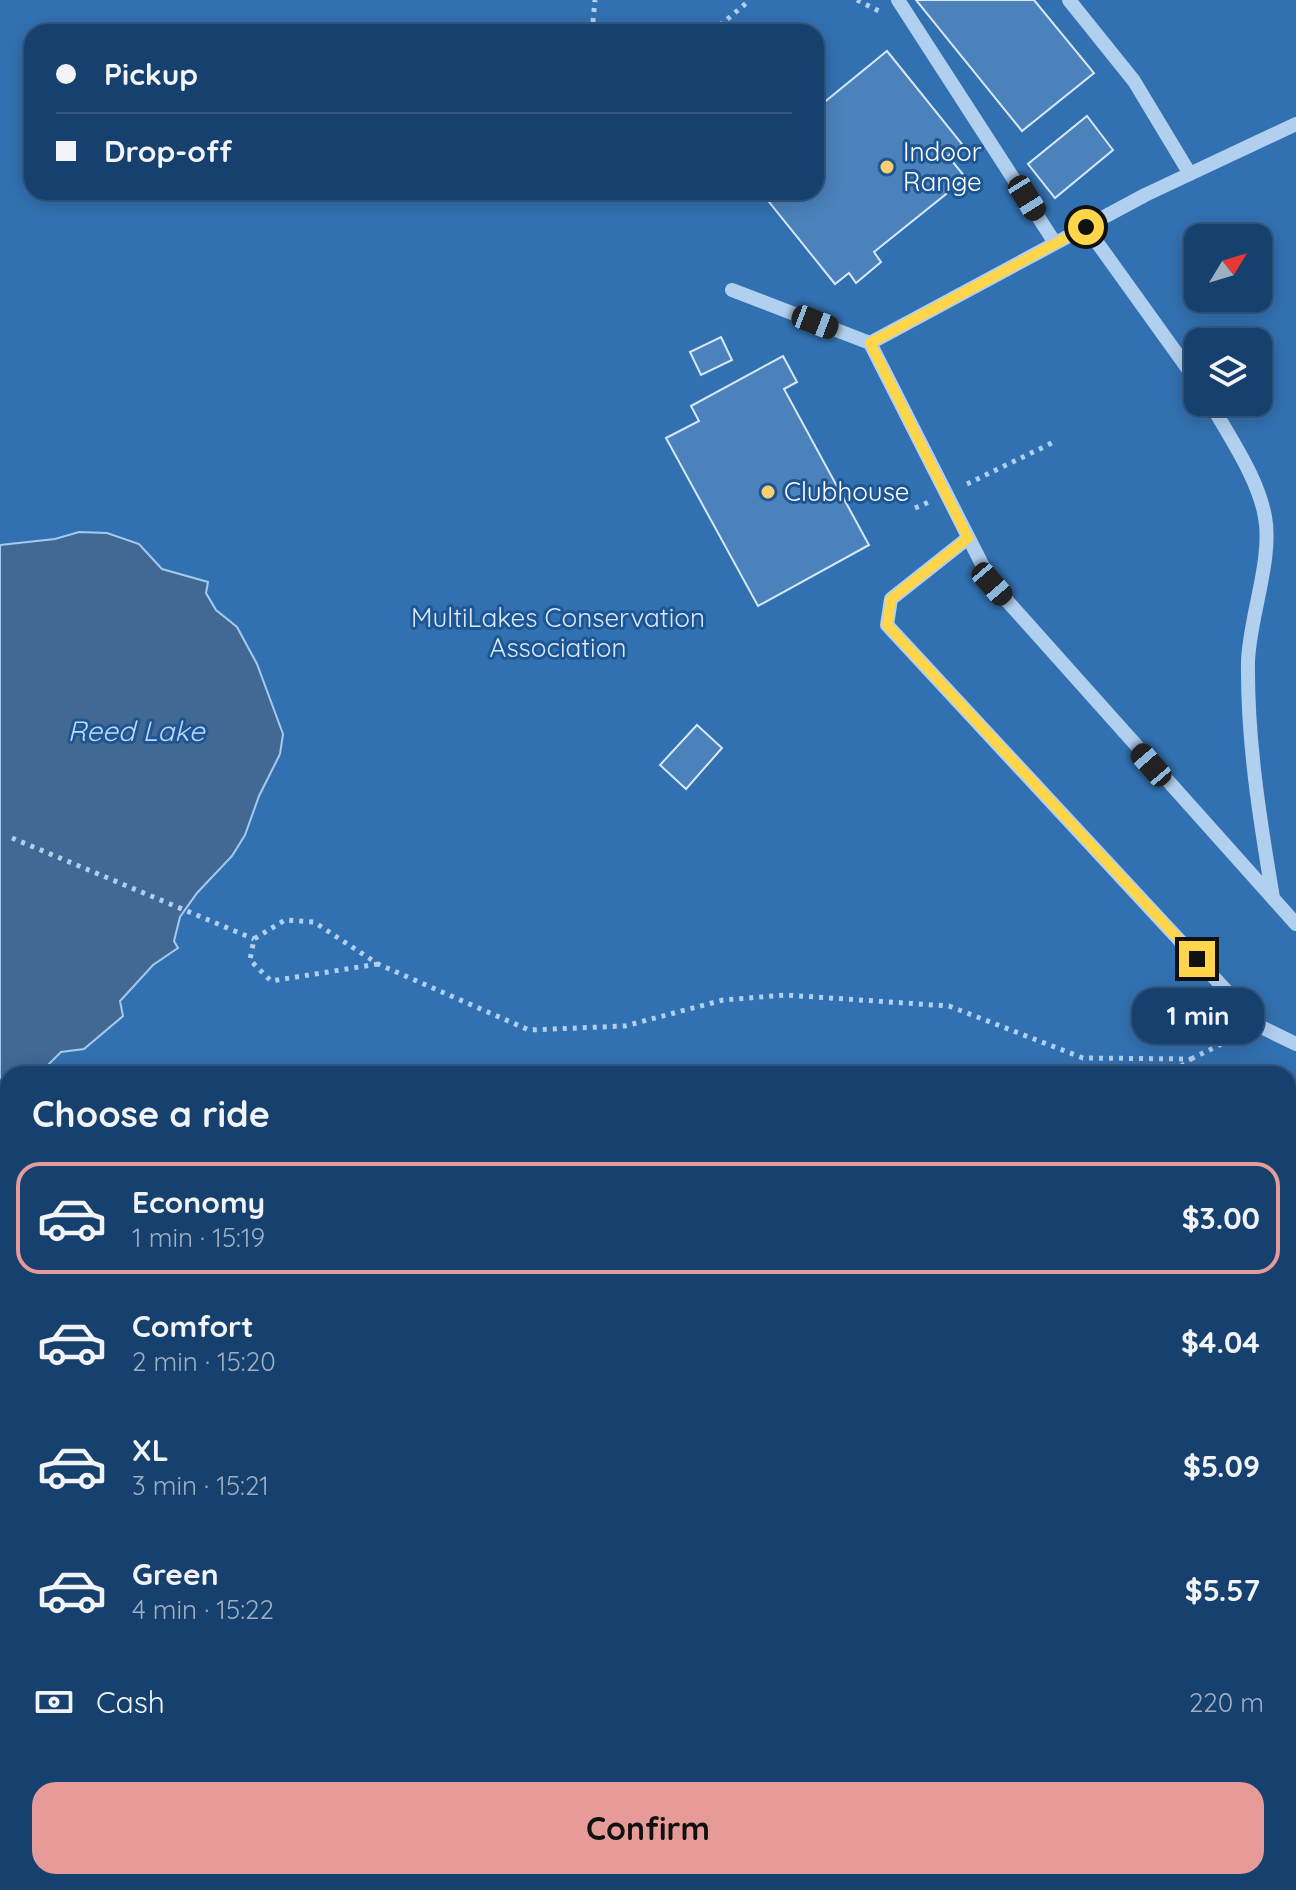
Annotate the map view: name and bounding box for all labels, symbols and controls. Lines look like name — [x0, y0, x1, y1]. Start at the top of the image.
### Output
text: Pickup — [104, 55, 198, 93]
text: Drop-off — [104, 132, 232, 170]
place label: Indoor Range — [903, 135, 982, 198]
marker: Indoor Range — [878, 158, 896, 176]
car — [1004, 171, 1050, 225]
route start — [1068, 209, 1104, 245]
north arrow — [1184, 224, 1272, 312]
map controls — [1184, 224, 1272, 416]
car — [788, 302, 842, 342]
button: layers — [1184, 328, 1272, 416]
place label: Clubhouse — [784, 475, 910, 508]
marker: Clubhouse — [759, 483, 777, 501]
car — [967, 558, 1017, 610]
park label: MultiLakes Conservation Association — [411, 601, 705, 664]
water label: Reed Lake — [68, 713, 206, 748]
car — [1126, 739, 1176, 791]
route end — [1179, 941, 1215, 977]
callout: 1 min — [1131, 987, 1263, 1043]
text: 1 min — [1167, 999, 1230, 1032]
text: Choose a ride — [32, 1091, 270, 1136]
icon: car — [36, 1182, 108, 1254]
text: Economy — [132, 1183, 265, 1221]
text: $3.00 — [1182, 1199, 1260, 1237]
text: 1 min · 15:19 — [132, 1221, 265, 1254]
icon: car — [36, 1306, 108, 1378]
text: Comfort — [132, 1307, 253, 1345]
text: $4.04 — [1181, 1323, 1260, 1361]
text: 2 min · 15:20 — [132, 1345, 276, 1378]
icon: car — [36, 1430, 108, 1502]
text: XL — [132, 1431, 169, 1469]
text: $5.09 — [1183, 1447, 1260, 1485]
text: 3 min · 15:21 — [132, 1469, 269, 1502]
icon: car — [36, 1554, 108, 1626]
text: Green — [132, 1555, 219, 1593]
text: $5.57 — [1185, 1571, 1260, 1609]
text: 4 min · 15:22 — [132, 1593, 274, 1626]
icon: cash — [32, 1680, 76, 1724]
text: Cash — [96, 1683, 165, 1721]
text: 220 m — [1189, 1686, 1264, 1719]
button: Confirm — [32, 1782, 1264, 1874]

